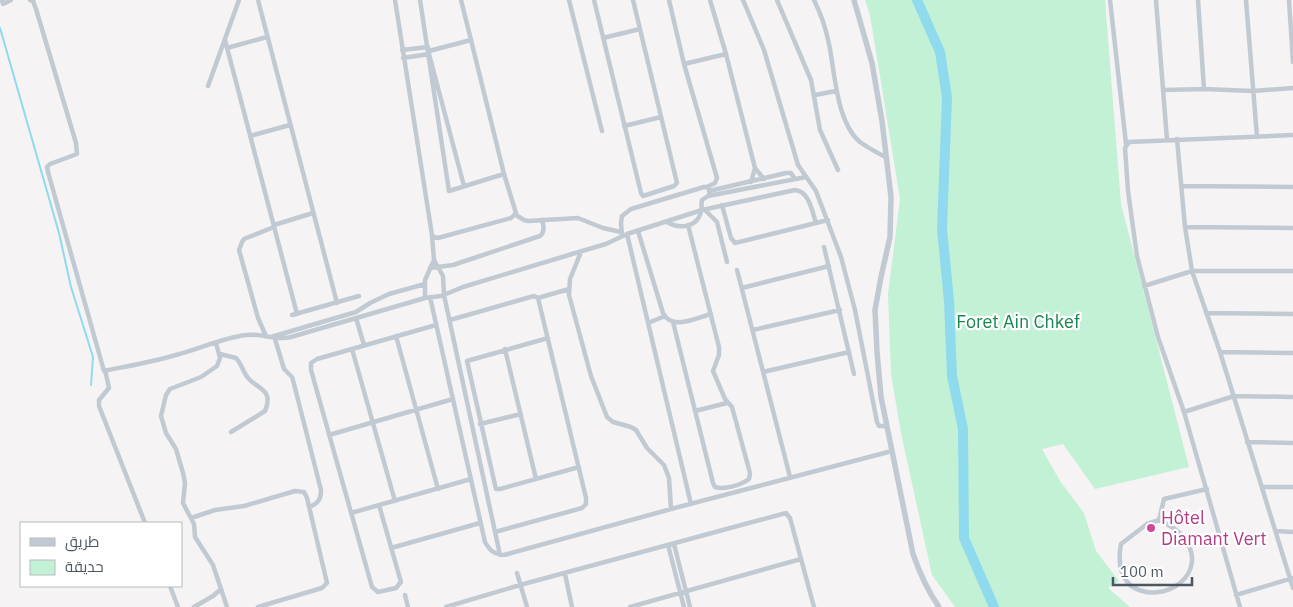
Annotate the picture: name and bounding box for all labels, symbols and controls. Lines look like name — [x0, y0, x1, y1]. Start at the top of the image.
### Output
park label: Foret Ain Chkef — [956, 310, 1080, 333]
place label: Hôtel Diamant Vert — [1161, 506, 1267, 550]
legend — [20, 522, 182, 587]
marker: Hôtel Diamant Vert — [1145, 522, 1157, 534]
text: طريق — [65, 532, 99, 552]
scale bar — [1113, 554, 1192, 586]
text: حديقة — [65, 557, 104, 576]
text: 100 m — [1120, 562, 1164, 581]

